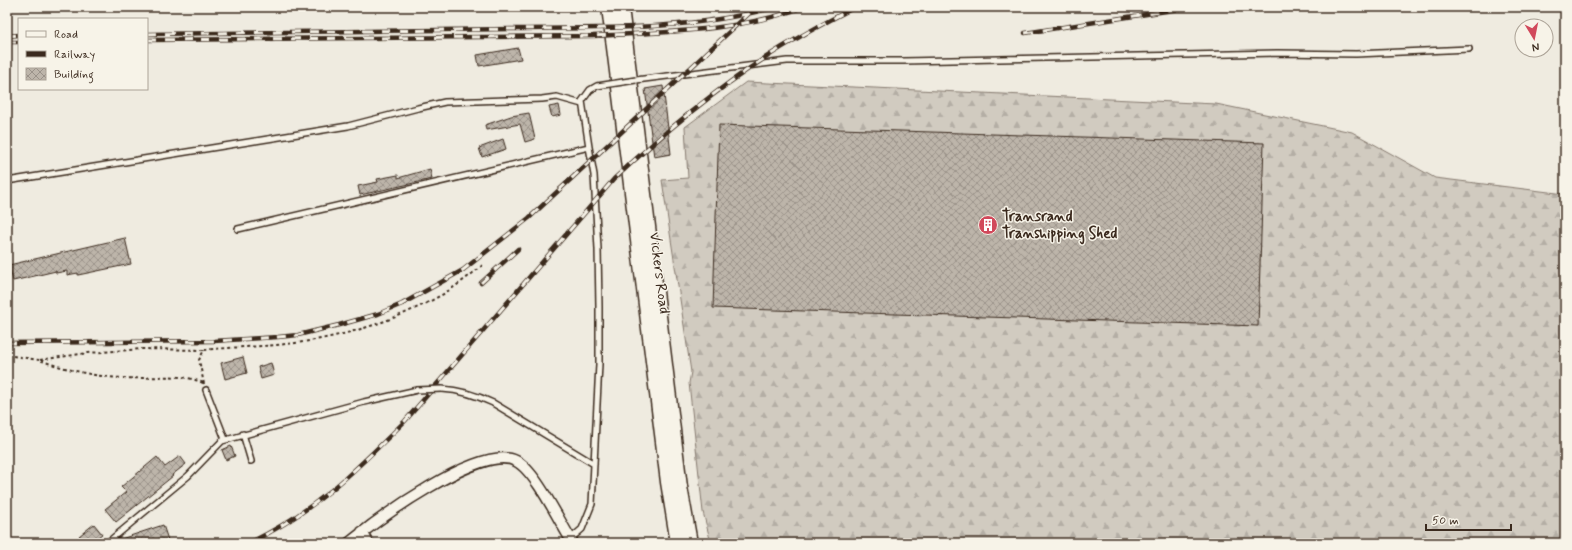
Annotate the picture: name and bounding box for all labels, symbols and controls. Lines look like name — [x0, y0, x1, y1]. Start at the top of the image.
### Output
legend — [18, 18, 148, 90]
north arrow — [1514, 18, 1554, 58]
text: Road — [54, 27, 78, 43]
text: N — [1531, 39, 1540, 54]
text: Railway — [54, 47, 96, 63]
text: Building — [54, 67, 94, 84]
place label: Transrand Transhipping Shed — [1002, 207, 1118, 245]
building icon: Transrand Transhipping Shed — [977, 214, 999, 236]
street label: Vickers Road — [644, 231, 674, 315]
scale bar — [1426, 506, 1511, 532]
text: 50 m — [1432, 513, 1459, 529]

